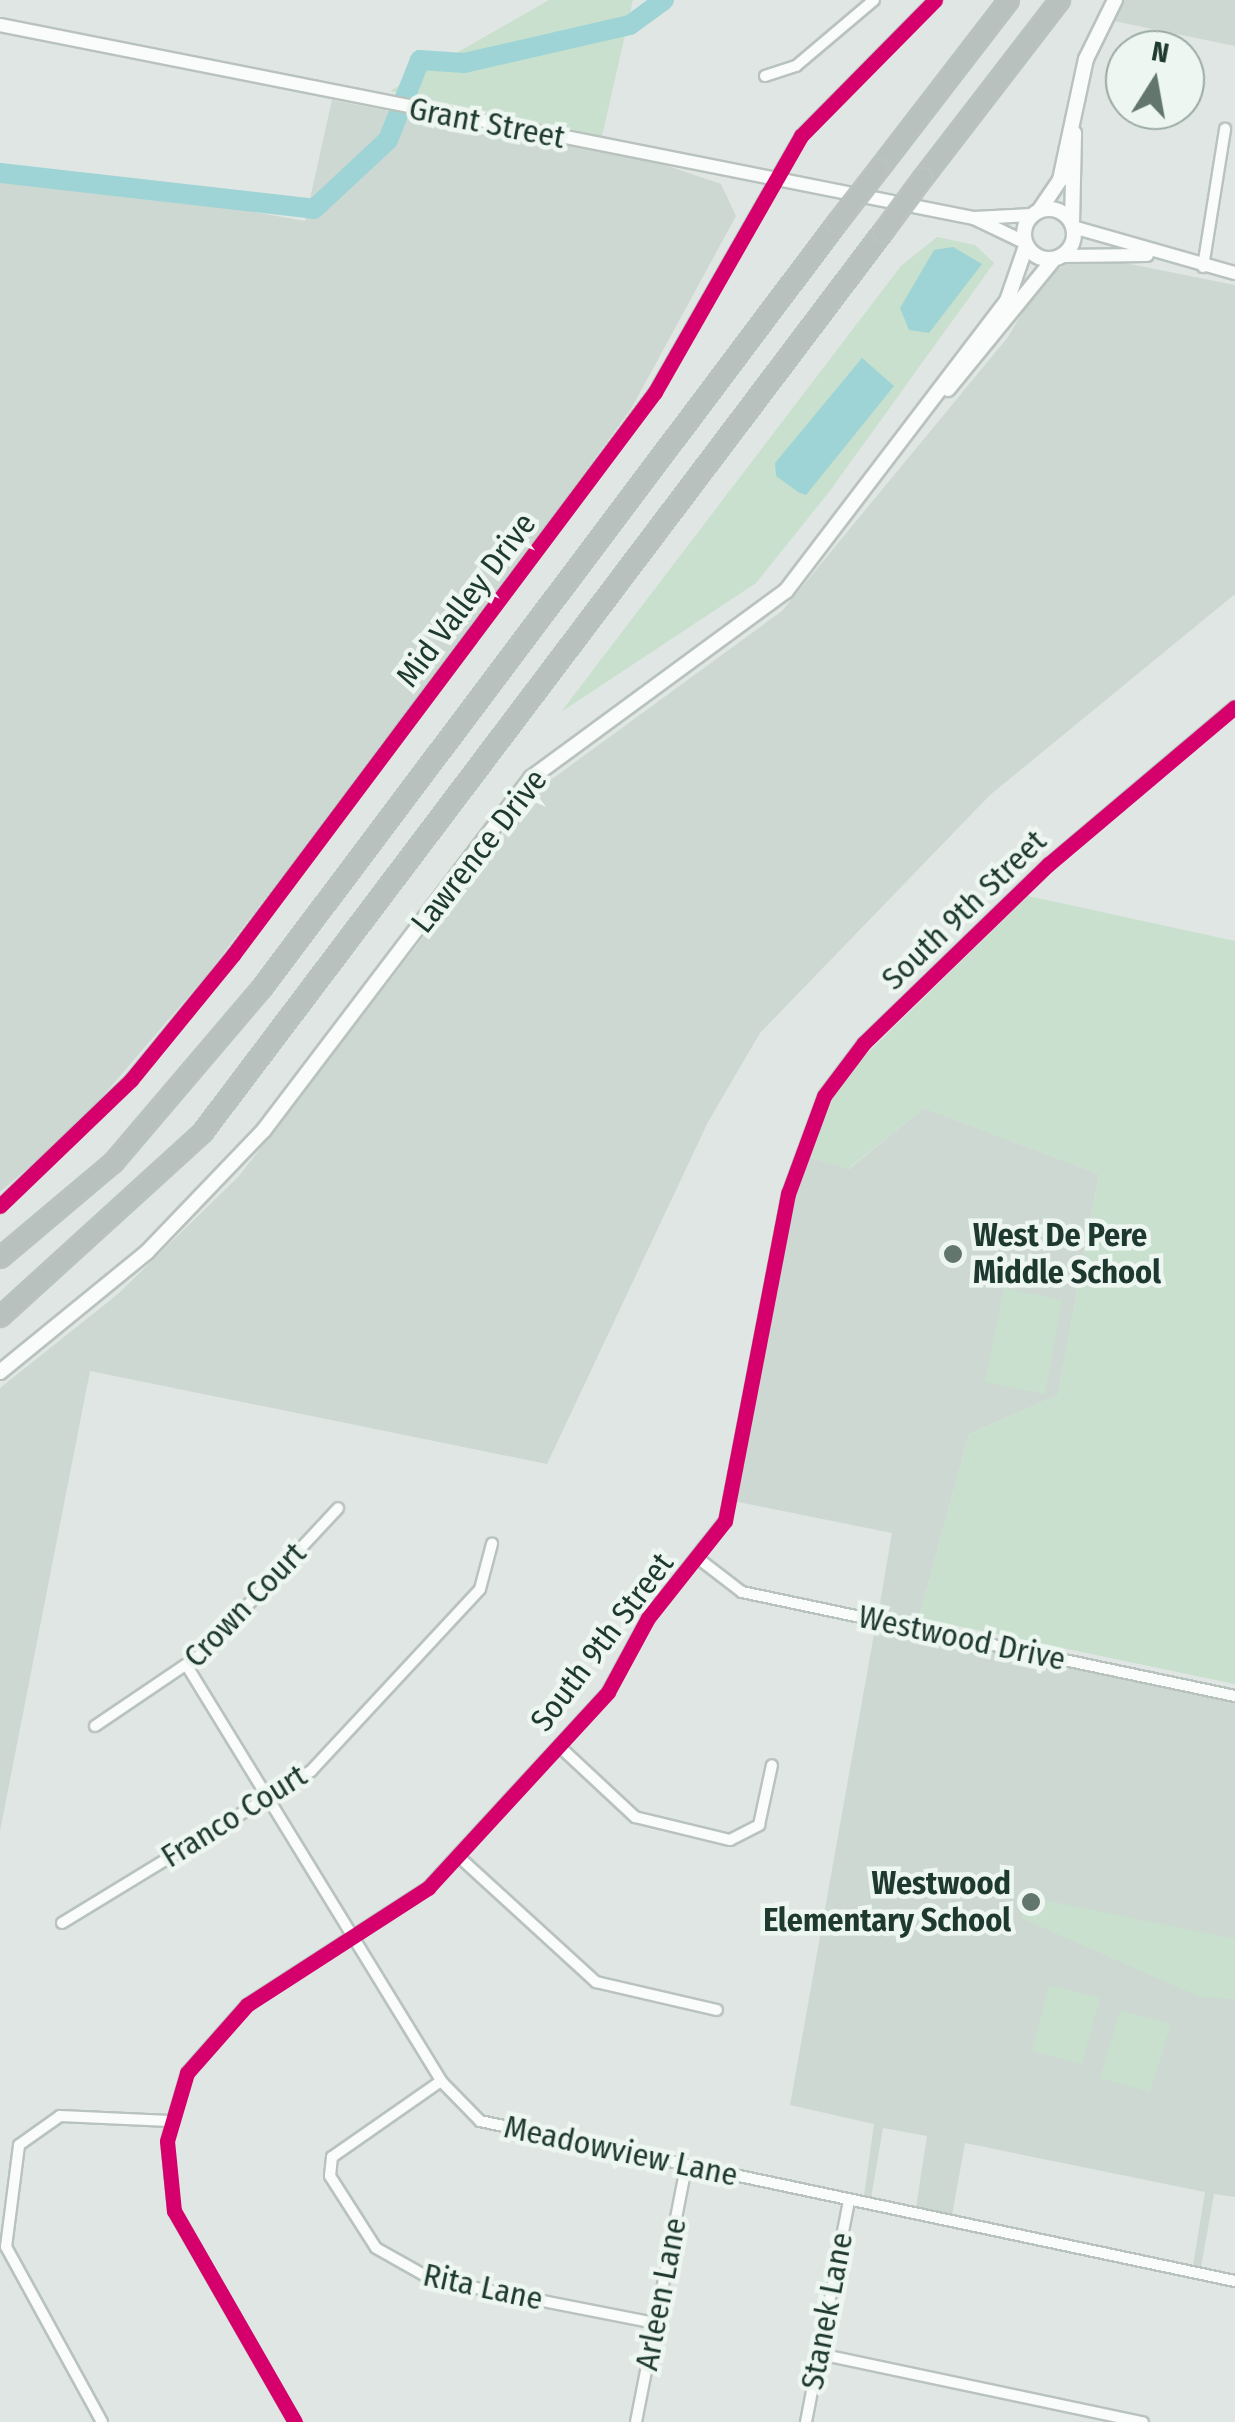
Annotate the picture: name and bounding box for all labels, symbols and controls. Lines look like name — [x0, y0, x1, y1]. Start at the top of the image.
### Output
north arrow — [1105, 30, 1205, 130]
text: N — [1149, 34, 1172, 70]
street label: Grant Street — [406, 89, 568, 157]
street label: Mid Valley Drive — [388, 505, 544, 695]
street label: Lawrence Drive — [403, 761, 555, 941]
street label: South 9th Street — [874, 822, 1054, 998]
place label: West De Pere Middle School — [973, 1217, 1161, 1292]
marker: West De Pere Middle School — [942, 1243, 964, 1265]
street label: Crown Court — [176, 1534, 314, 1676]
street label: South 9th Street — [522, 1545, 682, 1739]
street label: Westwood Drive — [855, 1597, 1069, 1679]
street label: Franco Court — [154, 1756, 314, 1876]
place label: Westwood Elementary School — [763, 1865, 1011, 1940]
marker: Westwood Elementary School — [1020, 1891, 1042, 1913]
street label: Meadowview Lane — [501, 2107, 741, 2195]
street label: Arleen Lane — [627, 2214, 695, 2374]
street label: Stanek Lane — [793, 2229, 861, 2393]
street label: Rita Lane — [420, 2256, 546, 2318]

